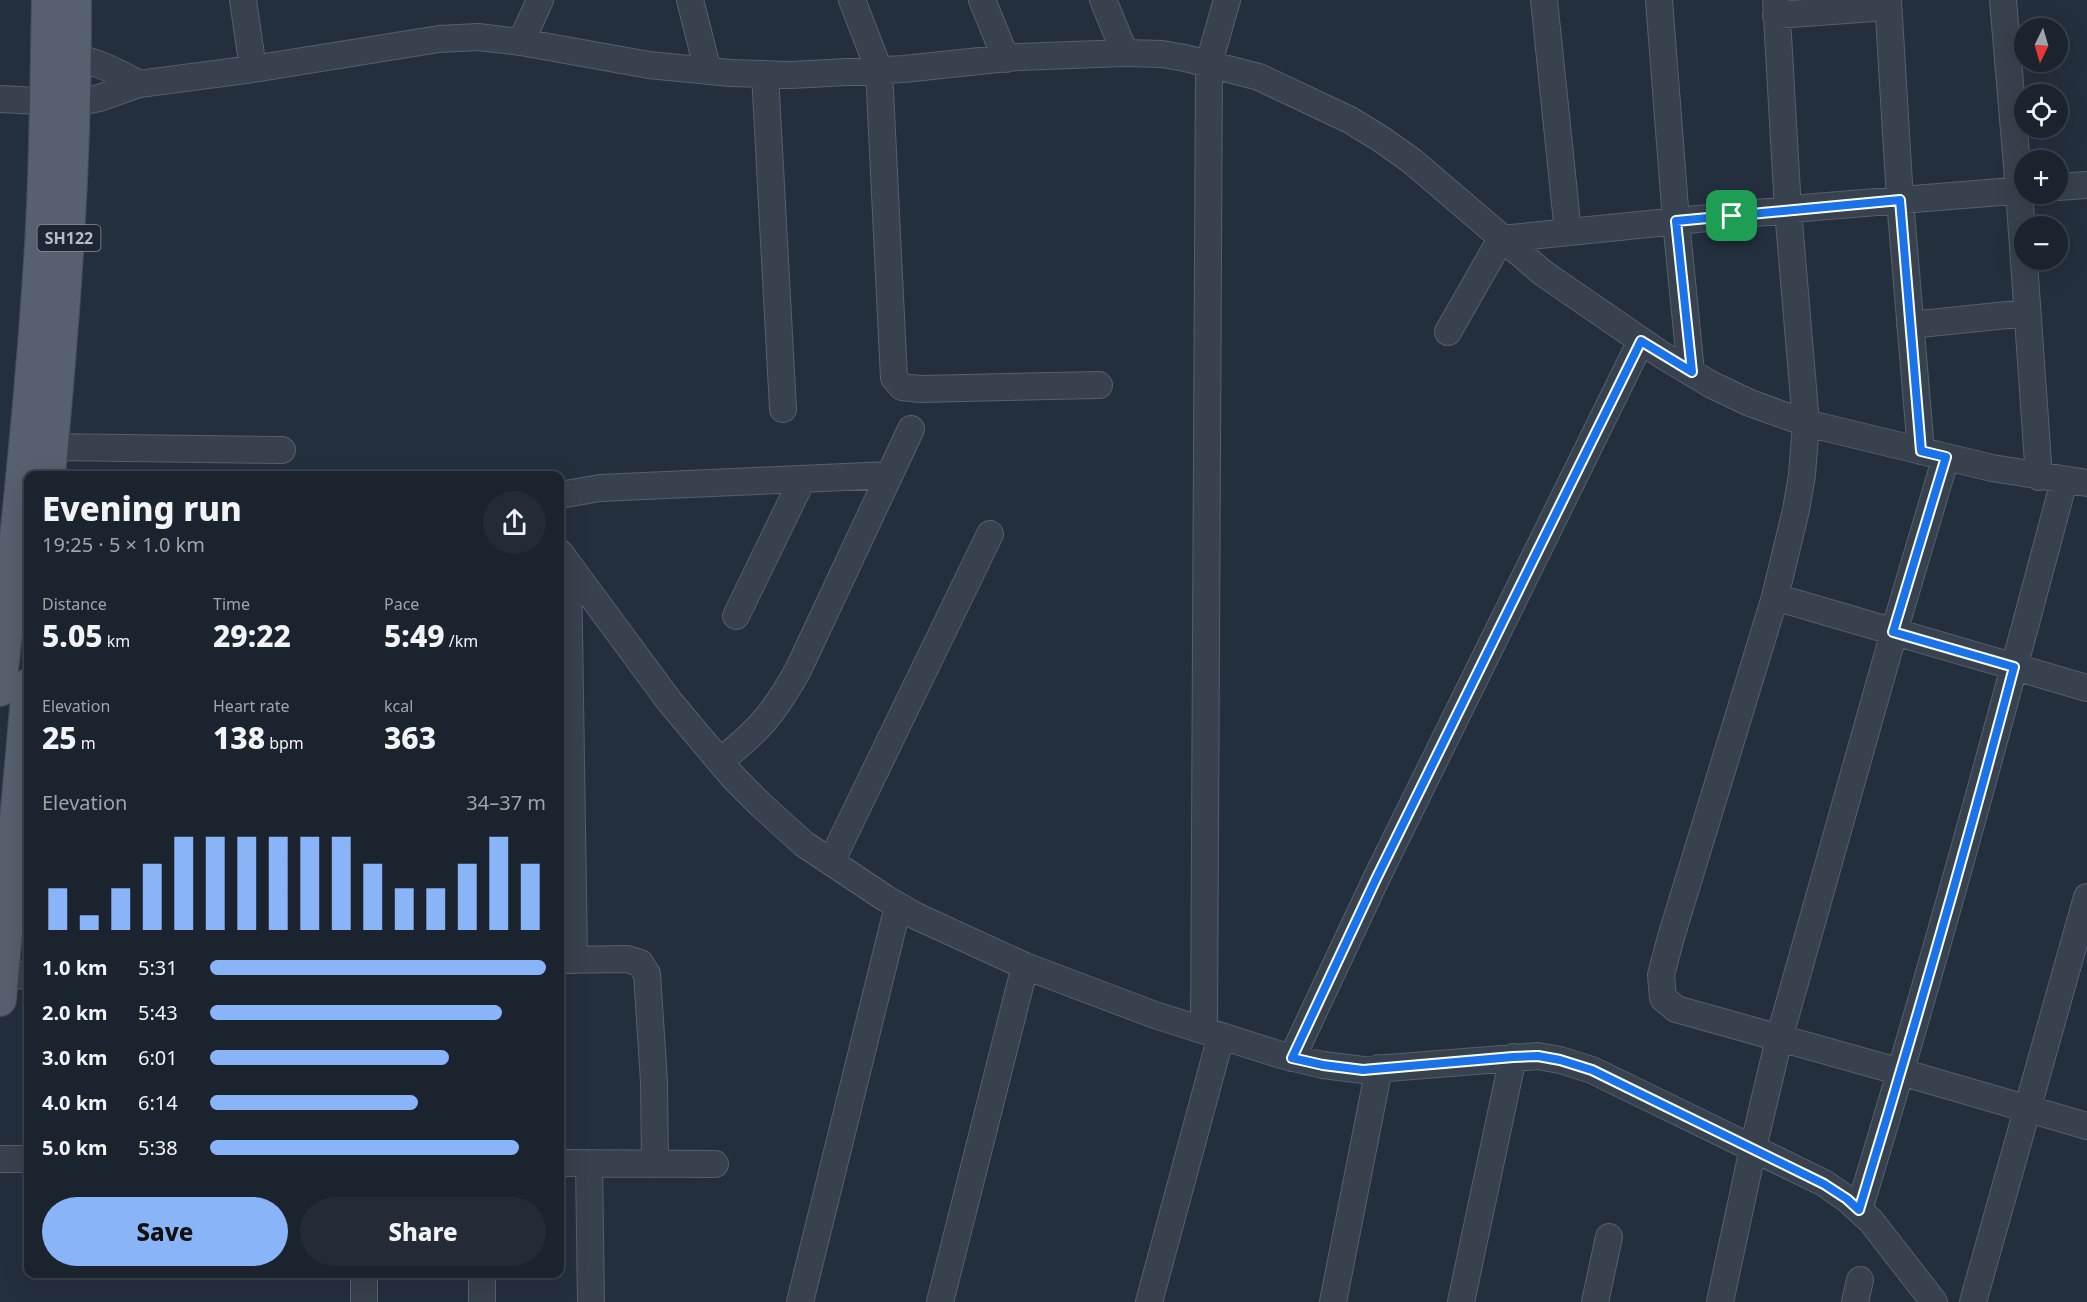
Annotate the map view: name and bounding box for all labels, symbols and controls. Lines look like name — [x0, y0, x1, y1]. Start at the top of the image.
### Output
north arrow — [2014, 18, 2068, 72]
map controls — [2014, 18, 2068, 270]
button: locate — [2014, 84, 2068, 138]
button: + — [2014, 150, 2068, 204]
pin — [1706, 190, 1757, 241]
icon: arrive — [1715, 199, 1748, 232]
button: − — [2014, 216, 2068, 270]
road number: SH122 — [38, 225, 100, 251]
text: Evening run — [42, 486, 242, 531]
button: share — [483, 491, 546, 554]
text: 19:25 · 5 × 1.0 km — [42, 531, 205, 558]
text: Distance — [42, 593, 107, 615]
text: Time — [213, 593, 250, 615]
text: Pace — [384, 593, 419, 615]
text: 5.05 — [42, 615, 103, 656]
text: 29:22 — [213, 615, 291, 656]
text: 5:49 — [384, 615, 445, 656]
text: km — [103, 630, 130, 652]
text: /km — [445, 630, 478, 652]
text: Elevation — [42, 695, 110, 717]
text: Heart rate — [213, 695, 289, 717]
text: kcal — [384, 695, 413, 717]
text: 25 — [42, 717, 77, 758]
text: 138 — [213, 717, 265, 758]
text: 363 — [384, 717, 436, 758]
text: m — [77, 732, 96, 754]
text: bpm — [265, 732, 304, 754]
text: Elevation — [42, 789, 127, 816]
text: 34–37 m — [466, 789, 546, 816]
text: 1.0 km — [42, 954, 108, 981]
text: 5:31 — [138, 954, 178, 981]
text: 2.0 km — [42, 999, 108, 1026]
text: 5:43 — [138, 999, 178, 1026]
text: 3.0 km — [42, 1044, 108, 1071]
text: 6:01 — [138, 1044, 178, 1071]
text: 4.0 km — [42, 1089, 108, 1116]
text: 6:14 — [138, 1089, 178, 1116]
text: 5.0 km — [42, 1134, 108, 1161]
text: 5:38 — [138, 1134, 178, 1161]
button: Save — [42, 1197, 288, 1266]
button: Share — [300, 1197, 546, 1266]

